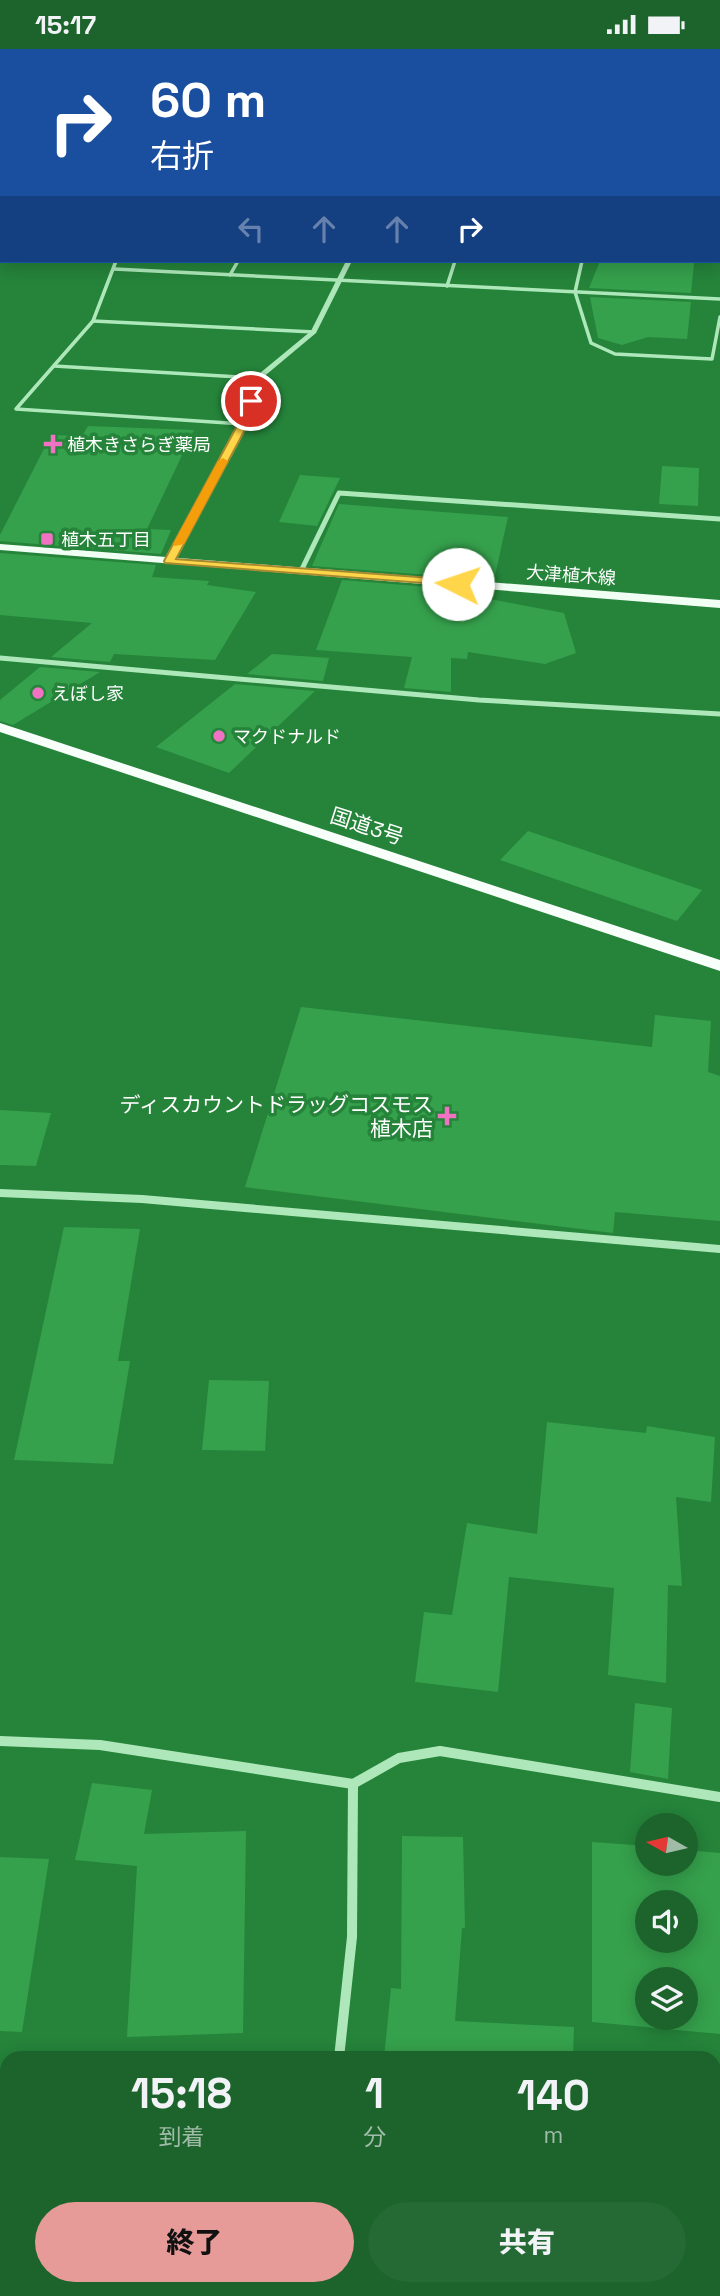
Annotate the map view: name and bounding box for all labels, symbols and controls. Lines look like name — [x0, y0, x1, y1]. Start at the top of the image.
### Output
text: 15:17 — [35, 8, 96, 42]
text: 60 m — [150, 69, 266, 131]
icon: right — [35, 77, 126, 168]
text: 右折 — [150, 136, 214, 176]
icon: left — [232, 210, 270, 248]
icon: ahead — [305, 210, 343, 248]
icon: ahead — [378, 210, 416, 248]
icon: right — [451, 210, 489, 248]
pin — [221, 371, 281, 431]
icon: arrive — [232, 382, 270, 420]
place label: 植木きさらぎ薬局 — [67, 433, 211, 456]
marker: 植木きさらぎ薬局 — [45, 436, 61, 452]
place label: 植木五丁目 — [61, 528, 151, 551]
marker: 植木五丁目 — [39, 531, 55, 547]
position arrow — [421, 547, 495, 621]
street label: 大津植木線 — [525, 560, 617, 590]
place label: えぼし家 — [52, 682, 124, 705]
marker: えぼし家 — [30, 685, 46, 701]
place label: マクドナルド — [233, 725, 341, 748]
marker: マクドナルド — [211, 728, 227, 744]
street label: 国道3号 — [327, 801, 407, 851]
place label: ディスカウントドラッグコスモス 植木店 — [119, 1091, 433, 1142]
marker: ディスカウントドラッグコスモス 植木店 — [439, 1108, 455, 1124]
north arrow — [635, 1813, 698, 1876]
map controls — [635, 1813, 698, 2030]
button: sound — [635, 1890, 698, 1953]
button: layers — [635, 1967, 698, 2030]
text: 15:18 — [131, 2067, 232, 2120]
text: 1 — [365, 2067, 384, 2120]
text: 140 — [517, 2069, 590, 2122]
text: m — [544, 2120, 563, 2150]
text: 到着 — [158, 2122, 204, 2152]
text: 分 — [363, 2122, 386, 2152]
button: 終了 — [35, 2202, 354, 2282]
button: 共有 — [368, 2202, 686, 2282]

